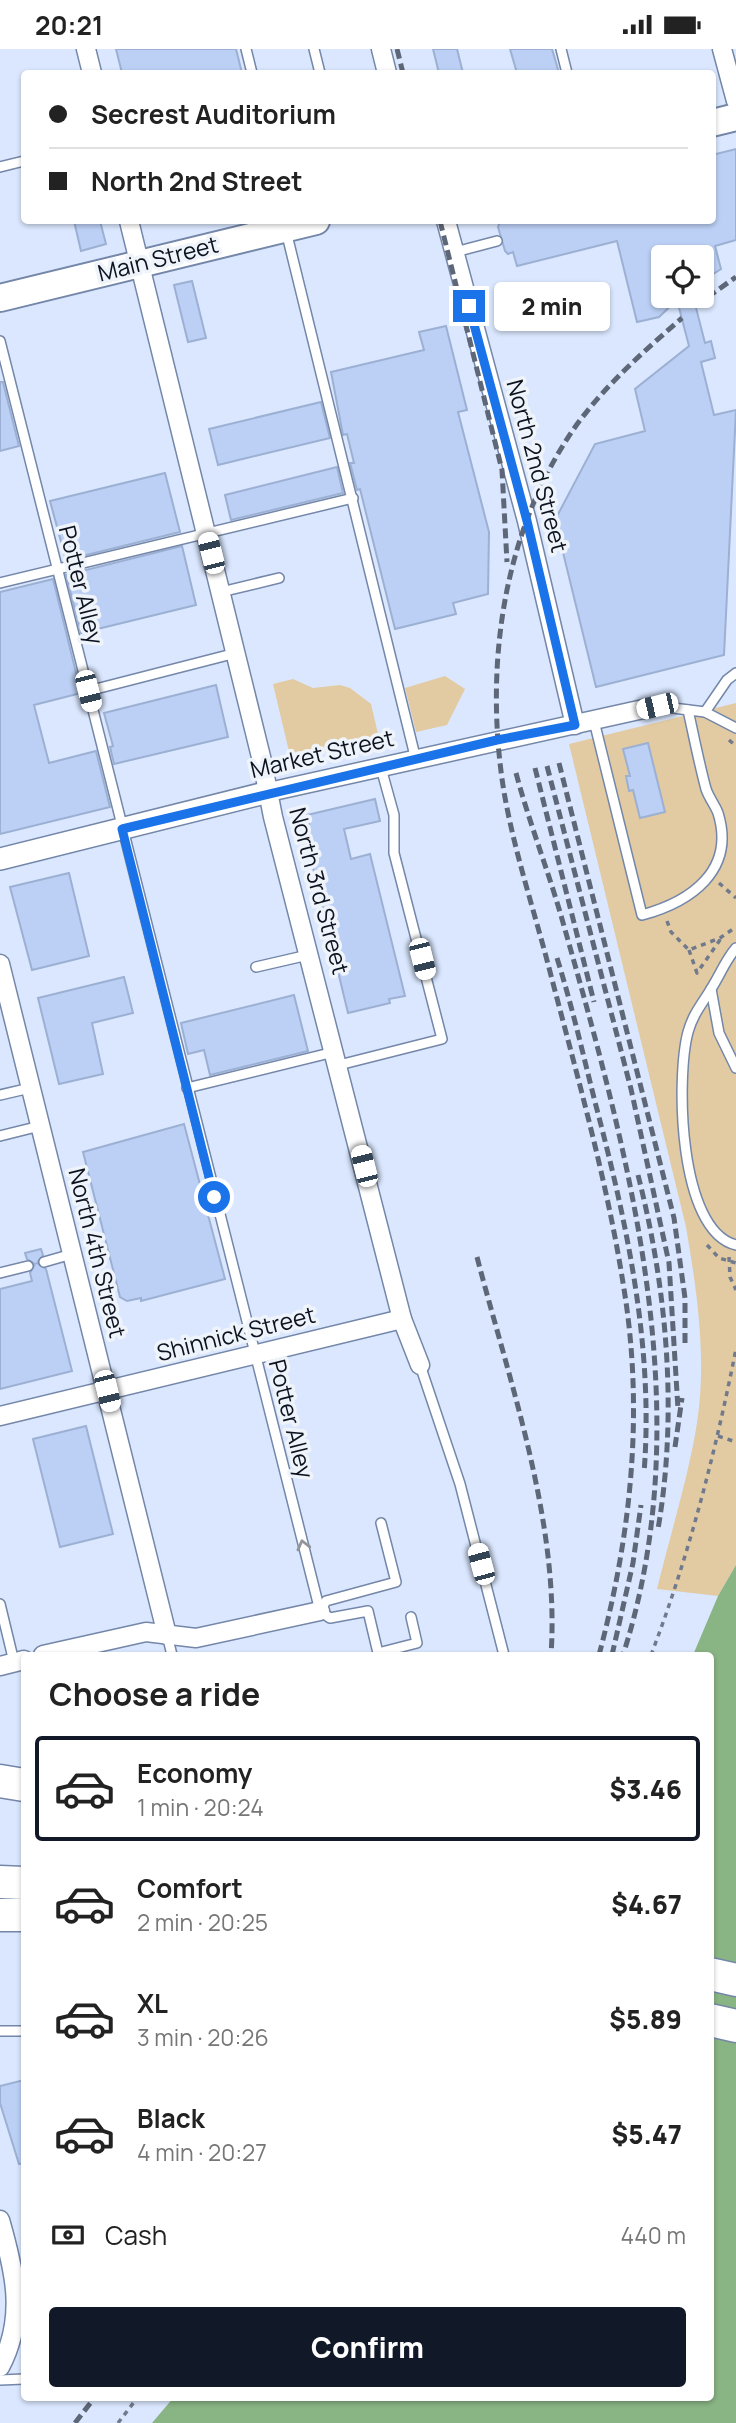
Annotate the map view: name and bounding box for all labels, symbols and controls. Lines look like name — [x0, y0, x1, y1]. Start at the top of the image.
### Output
text: 20:21 — [35, 7, 103, 43]
text: Secrest Auditorium — [91, 96, 336, 132]
text: North 2nd Street — [91, 163, 303, 199]
street label: Main Street — [94, 228, 221, 288]
map controls — [651, 245, 714, 308]
button: locate — [651, 245, 714, 308]
callout: 2 min — [494, 281, 609, 331]
route end — [453, 290, 485, 322]
text: 2 min — [522, 290, 583, 322]
street label: North 2nd Street — [500, 376, 576, 556]
street label: Potter Alley — [52, 522, 112, 648]
car — [196, 530, 227, 576]
car — [73, 668, 104, 714]
car — [635, 691, 680, 721]
street label: Market Street — [247, 721, 397, 785]
street label: North 3rd Street — [282, 804, 358, 978]
car — [407, 936, 438, 982]
car — [349, 1143, 380, 1189]
street label: North 4th Street — [61, 1165, 135, 1341]
route start — [198, 1181, 230, 1213]
street label: Shinnick Street — [153, 1298, 318, 1368]
street label: Potter Alley — [262, 1356, 322, 1482]
car — [92, 1368, 123, 1414]
one-way arrow — [297, 1539, 311, 1551]
car — [466, 1541, 497, 1587]
text: Choose a ride — [49, 1672, 260, 1716]
text: Economy — [137, 1755, 252, 1791]
icon: car — [53, 1757, 116, 1820]
text: $3.46 — [609, 1771, 682, 1807]
text: 1 min · 20:24 — [137, 1791, 264, 1823]
text: Comfort — [137, 1870, 243, 1906]
icon: car — [53, 1872, 116, 1935]
text: $4.67 — [611, 1886, 682, 1922]
text: 2 min · 20:25 — [137, 1906, 268, 1938]
text: XL — [137, 1985, 168, 2021]
icon: car — [53, 1987, 116, 2050]
text: $5.89 — [609, 2001, 682, 2037]
text: 3 min · 20:26 — [137, 2021, 269, 2053]
text: Black — [137, 2100, 205, 2136]
icon: car — [53, 2102, 116, 2165]
text: $5.47 — [612, 2116, 682, 2152]
text: 4 min · 20:27 — [137, 2136, 267, 2168]
icon: cash — [49, 2216, 87, 2254]
text: Cash — [105, 2217, 167, 2253]
text: 440 m — [621, 2219, 686, 2251]
button: Confirm — [49, 2307, 686, 2387]

